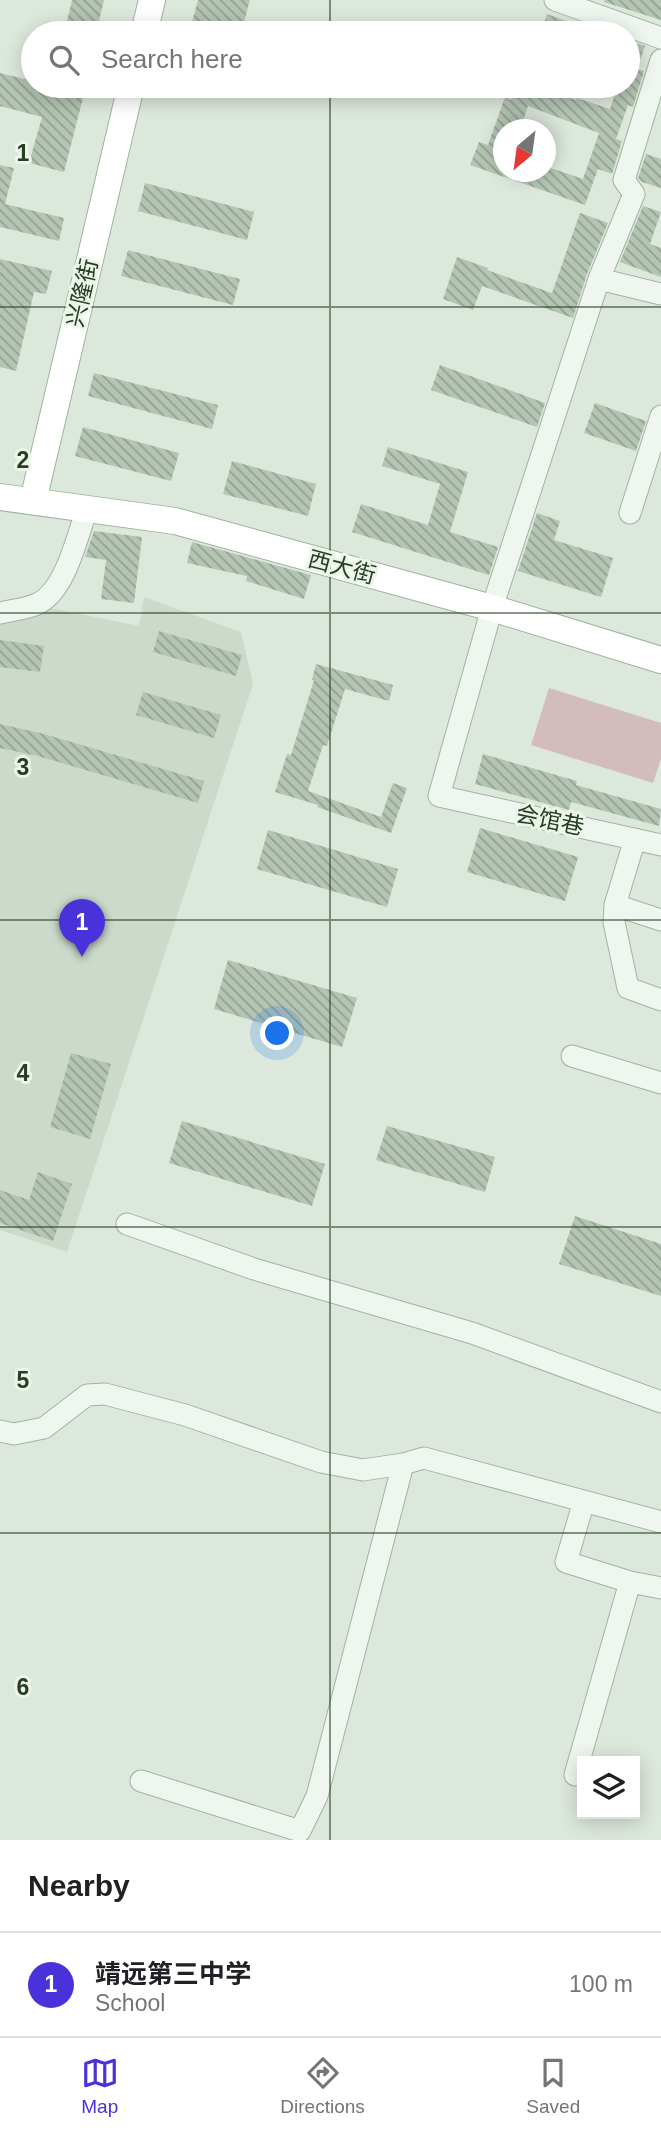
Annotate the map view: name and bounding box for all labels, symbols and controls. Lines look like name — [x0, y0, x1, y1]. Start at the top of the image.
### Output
search box — [21, 21, 640, 98]
icon: search — [45, 41, 83, 79]
text: Search here — [101, 44, 243, 74]
north arrow — [493, 119, 556, 182]
text: 1 — [17, 140, 30, 166]
street label: 兴隆街 — [62, 256, 102, 330]
text: 2 — [17, 447, 29, 473]
street label: 西大街 — [305, 546, 379, 588]
text: 3 — [17, 754, 29, 780]
street label: 会馆巷 — [514, 800, 586, 840]
pin: 1 — [59, 899, 105, 957]
your location — [260, 1016, 294, 1050]
text: 4 — [17, 1060, 30, 1086]
text: 5 — [17, 1367, 30, 1393]
text: 6 — [17, 1674, 29, 1700]
map controls — [577, 1756, 640, 1819]
button: layers — [577, 1756, 640, 1819]
text: Nearby — [28, 1869, 130, 1902]
text: 靖远第三中学 — [95, 1959, 251, 1989]
text: 1 — [45, 1971, 57, 1997]
text: 100 m — [569, 1971, 633, 1997]
text: School — [95, 1990, 165, 2016]
tab: Map — [81, 2054, 119, 2118]
tab: Directions — [280, 2054, 365, 2118]
tab: Saved — [526, 2054, 580, 2118]

